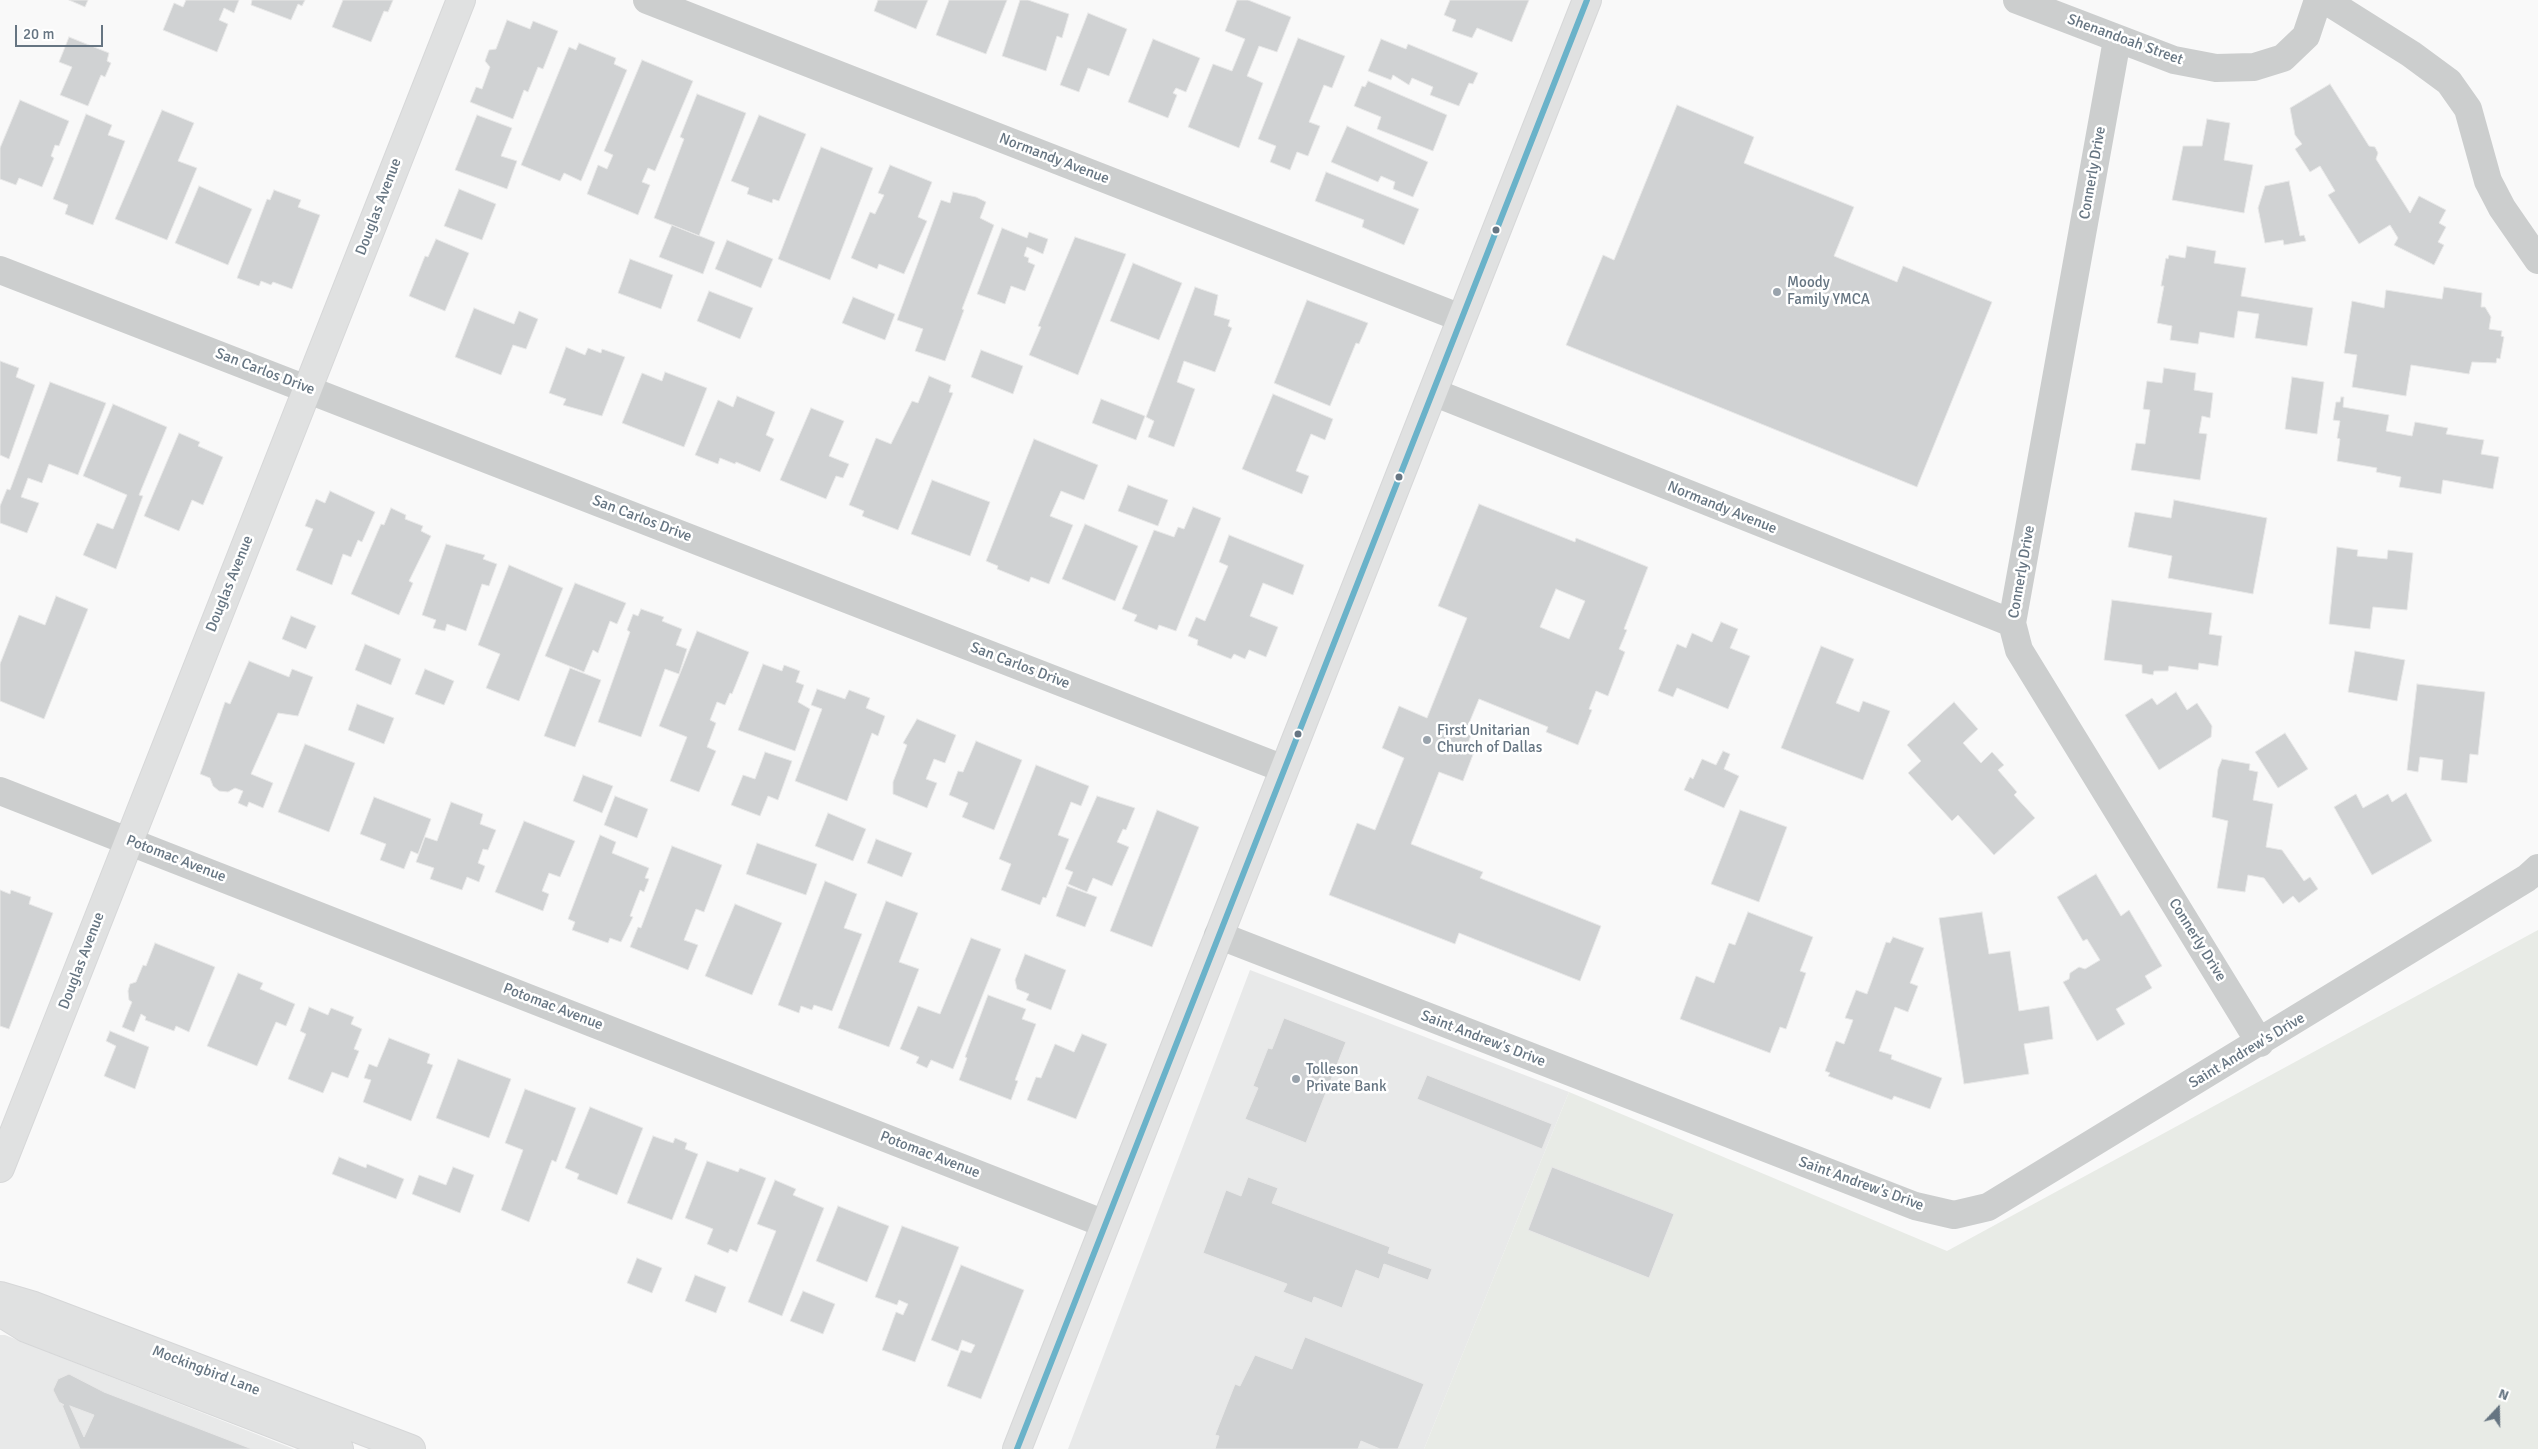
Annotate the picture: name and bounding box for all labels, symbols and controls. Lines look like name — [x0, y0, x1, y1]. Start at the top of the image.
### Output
street label: Shenandoah Street — [2065, 11, 2185, 69]
scale bar — [18, 15, 105, 47]
text: 20 m — [23, 25, 54, 43]
street label: Connerly Drive — [2076, 125, 2110, 221]
street label: Normandy Avenue — [996, 130, 1112, 188]
street label: Douglas Avenue — [352, 156, 406, 258]
unlabelled marker — [1491, 225, 1501, 235]
place label: Moody Family YMCA — [1787, 274, 1870, 309]
marker: Moody Family YMCA — [1771, 286, 1783, 298]
street label: San Carlos Drive — [213, 345, 317, 399]
unlabelled marker — [1394, 472, 1404, 482]
street label: Normandy Avenue — [1665, 478, 1779, 538]
street label: San Carlos Drive — [590, 492, 694, 546]
street label: Connerly Drive — [2005, 524, 2039, 620]
street label: Douglas Avenue — [202, 533, 258, 635]
street label: San Carlos Drive — [968, 639, 1072, 693]
place label: First Unitarian Church of Dallas — [1437, 722, 1542, 757]
unlabelled marker — [1293, 729, 1303, 739]
marker: First Unitarian Church of Dallas — [1421, 734, 1433, 746]
street label: Potomac Avenue — [124, 832, 228, 886]
street label: Connerly Drive — [2164, 895, 2230, 985]
street label: Douglas Avenue — [55, 910, 109, 1012]
street label: Potomac Avenue — [501, 980, 605, 1034]
street label: Saint Andrew's Drive — [1418, 1007, 1548, 1071]
street label: Saint Andrew's Drive — [2186, 1009, 2308, 1093]
place label: Tolleson Private Bank — [1306, 1061, 1387, 1096]
marker: Tolleson Private Bank — [1290, 1073, 1302, 1085]
street label: Potomac Avenue — [878, 1128, 982, 1182]
street label: Saint Andrew's Drive — [1796, 1153, 1926, 1215]
street label: Mockingbird Lane — [149, 1342, 263, 1400]
north arrow — [2473, 1384, 2523, 1434]
text: N — [2496, 1385, 2511, 1404]

